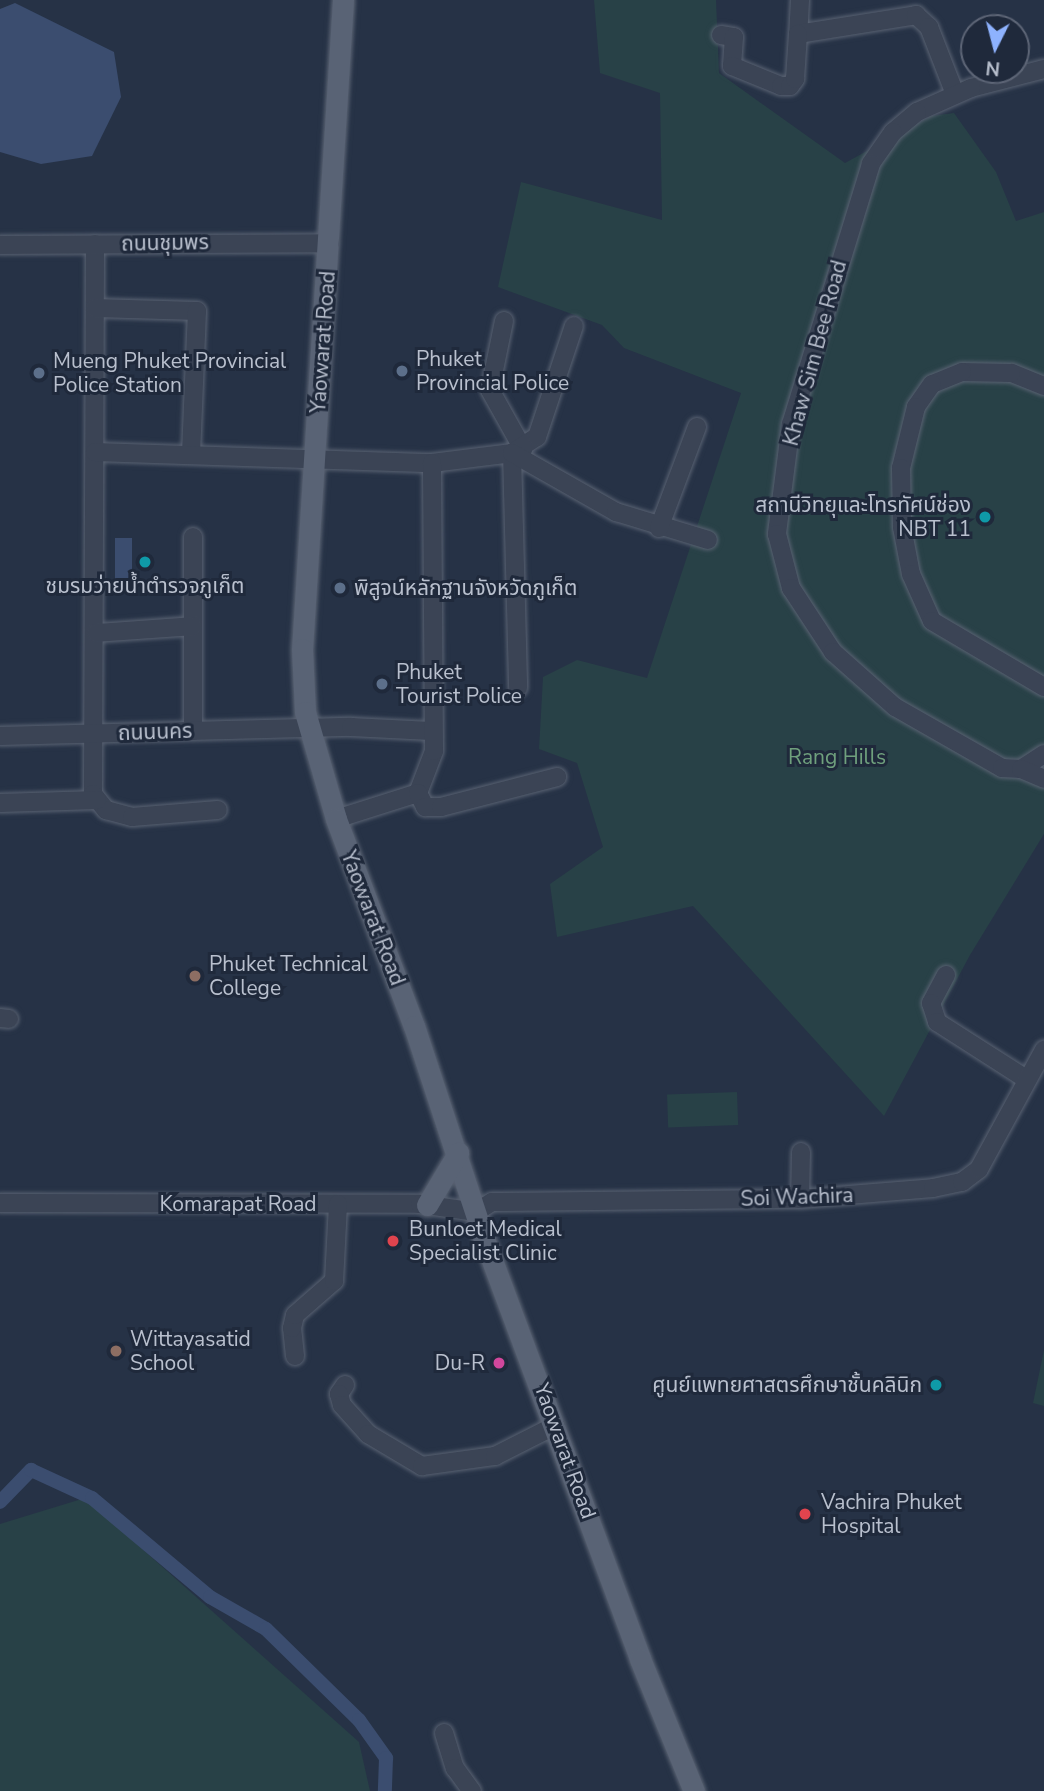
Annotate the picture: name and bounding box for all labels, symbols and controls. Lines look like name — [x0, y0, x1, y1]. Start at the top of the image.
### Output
north arrow — [960, 14, 1030, 84]
text: N — [985, 54, 1001, 82]
street label: ถนนชุมพร — [121, 230, 209, 256]
street label: Khaw Sim Bee Road — [778, 257, 852, 449]
street label: Yaowarat Road — [305, 270, 341, 414]
place label: Phuket Provincial Police — [416, 346, 569, 396]
place label: Mueng Phuket Provincial Police Station — [53, 348, 286, 398]
marker: Phuket Provincial Police — [394, 363, 410, 379]
marker: Mueng Phuket Provincial Police Station — [31, 365, 47, 381]
place label: สถานีวิทยุและโทรทัศน์ช่อง NBT 11 — [755, 492, 971, 542]
marker: สถานีวิทยุและโทรทัศน์ช่อง NBT 11 — [977, 509, 993, 525]
marker: ชมรมว่ายน้ำตำรวจภูเก็ต — [137, 554, 153, 570]
place label: ชมรมว่ายน้ำตำรวจภูเก็ต — [46, 573, 244, 599]
place label: พิสูจน์หลักฐานจังหวัดภูเก็ต — [354, 575, 577, 601]
marker: พิสูจน์หลักฐานจังหวัดภูเก็ต — [332, 580, 348, 596]
place label: Phuket Tourist Police — [396, 659, 522, 709]
marker: Phuket Tourist Police — [374, 676, 390, 692]
street label: ถนนนคร — [117, 718, 193, 746]
park label: Rang Hills — [788, 744, 886, 770]
street label: Yaowarat Road — [336, 847, 410, 989]
place label: Phuket Technical College — [209, 951, 368, 1001]
marker: Phuket Technical College — [187, 968, 203, 984]
street label: Soi Wachira — [740, 1182, 854, 1212]
street label: Komarapat Road — [159, 1191, 317, 1217]
place label: Bunloet Medical Specialist Clinic — [409, 1216, 562, 1266]
marker: Bunloet Medical Specialist Clinic — [383, 1231, 403, 1251]
place label: Wittayasatid School — [130, 1326, 251, 1376]
marker: Wittayasatid School — [108, 1343, 124, 1359]
place label: Du-R — [435, 1350, 485, 1376]
marker: Du-R — [491, 1355, 507, 1371]
place label: ศูนย์แพทยศาสตรศึกษาชั้นคลินิก — [652, 1372, 922, 1398]
marker: ศูนย์แพทยศาสตรศึกษาชั้นคลินิก — [928, 1377, 944, 1393]
street label: Yaowarat Road — [529, 1380, 601, 1522]
place label: Vachira Phuket Hospital — [821, 1489, 962, 1539]
marker: Vachira Phuket Hospital — [795, 1504, 815, 1524]

